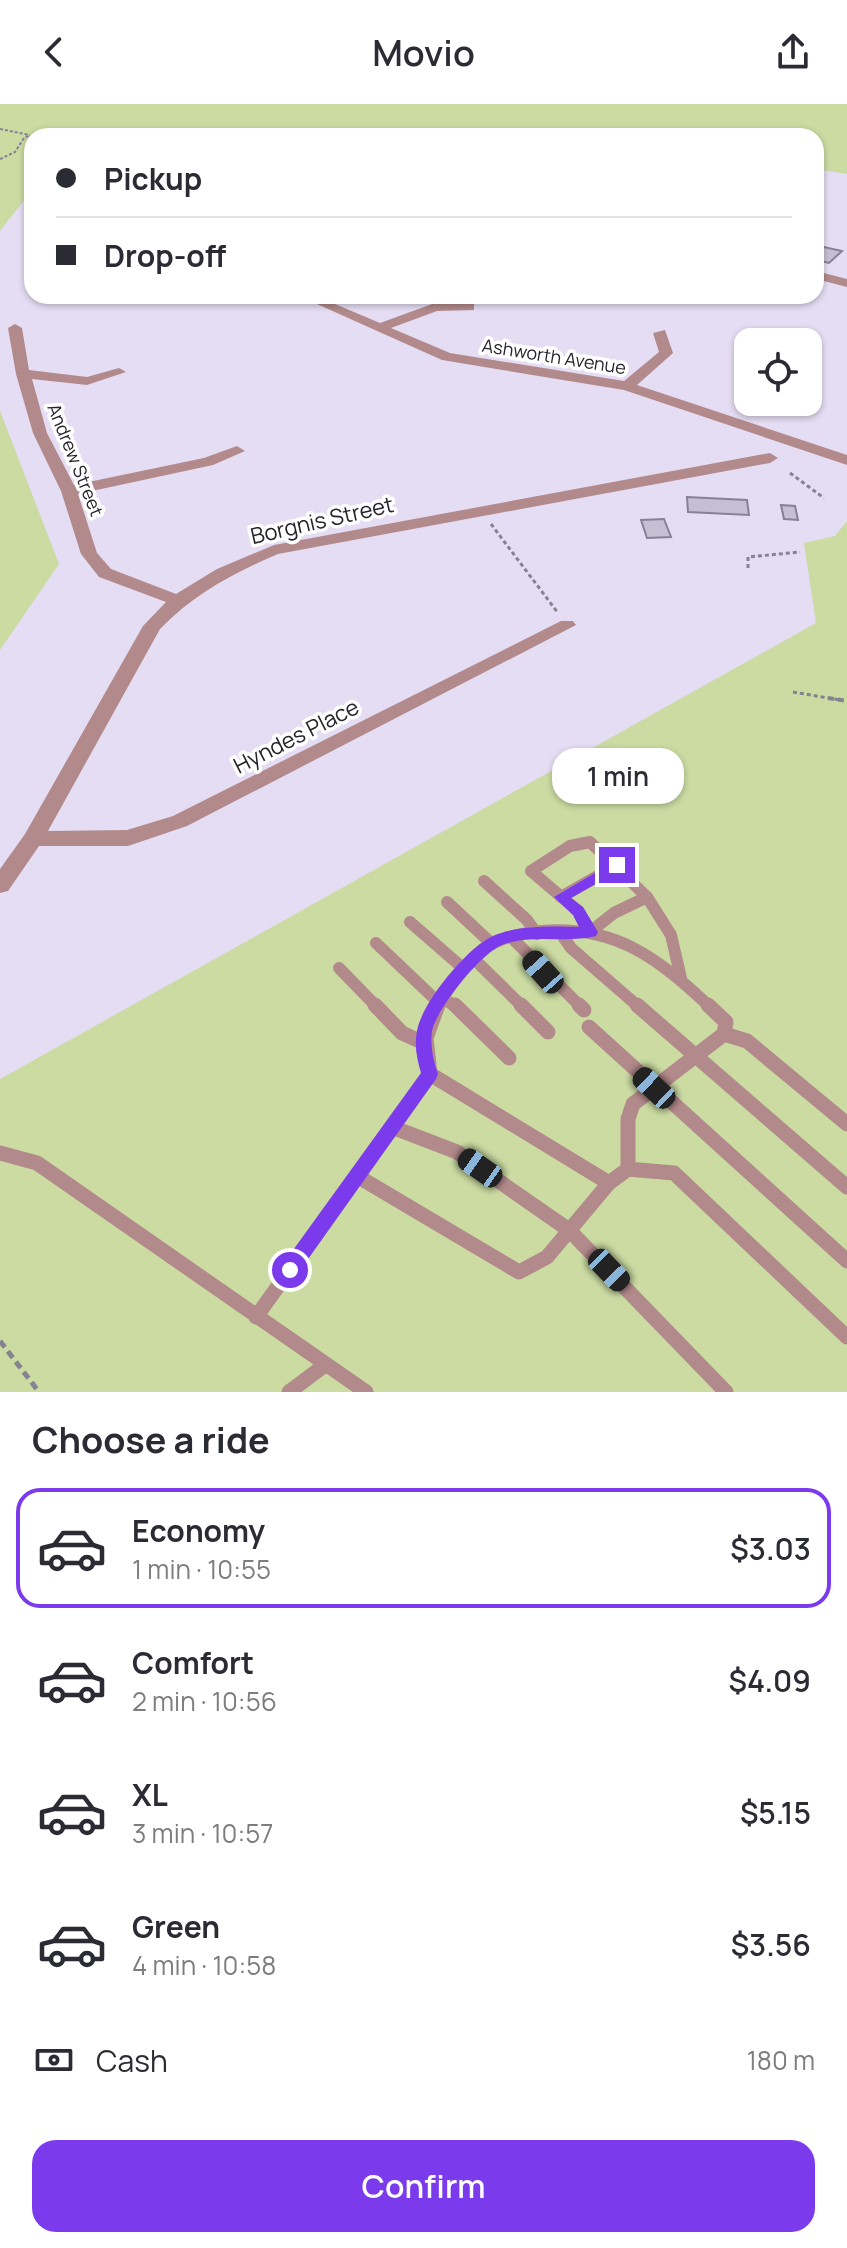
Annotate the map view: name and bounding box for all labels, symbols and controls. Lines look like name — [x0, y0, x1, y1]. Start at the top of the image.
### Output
text: Movio — [372, 28, 475, 77]
icon: back — [32, 30, 76, 74]
icon: share — [771, 30, 815, 74]
text: Pickup — [104, 158, 202, 199]
text: Drop-off — [104, 235, 226, 276]
map controls — [734, 328, 822, 416]
button: locate — [734, 328, 822, 416]
street label: Ashworth Avenue — [481, 333, 628, 379]
street label: Andrew Street — [42, 400, 109, 519]
street label: Borgnis Street — [248, 489, 397, 551]
street label: Hyndes Place — [228, 692, 364, 780]
callout: 1 min — [551, 749, 683, 805]
text: 1 min — [587, 758, 649, 794]
route end — [599, 847, 635, 883]
car — [518, 946, 568, 998]
car — [628, 1063, 680, 1113]
car — [453, 1144, 507, 1192]
car — [584, 1244, 634, 1296]
route start — [272, 1252, 308, 1288]
text: Choose a ride — [32, 1415, 270, 1464]
text: Economy — [132, 1510, 265, 1551]
icon: car — [36, 1512, 108, 1584]
text: $3.03 — [730, 1528, 811, 1569]
text: 1 min · 10:55 — [132, 1551, 271, 1587]
text: Comfort — [132, 1642, 254, 1683]
icon: car — [36, 1644, 108, 1716]
text: $4.09 — [729, 1660, 811, 1701]
text: 2 min · 10:56 — [132, 1683, 277, 1719]
text: XL — [132, 1774, 168, 1815]
icon: car — [36, 1776, 108, 1848]
text: $5.15 — [740, 1792, 811, 1833]
text: 3 min · 10:57 — [132, 1815, 273, 1851]
text: Green — [132, 1906, 220, 1947]
icon: car — [36, 1908, 108, 1980]
text: $3.56 — [731, 1924, 811, 1965]
text: 4 min · 10:58 — [132, 1947, 276, 1983]
icon: cash — [32, 2038, 76, 2082]
text: Cash — [96, 2040, 168, 2081]
text: 180 m — [747, 2042, 815, 2078]
button: Confirm — [32, 2140, 815, 2232]

